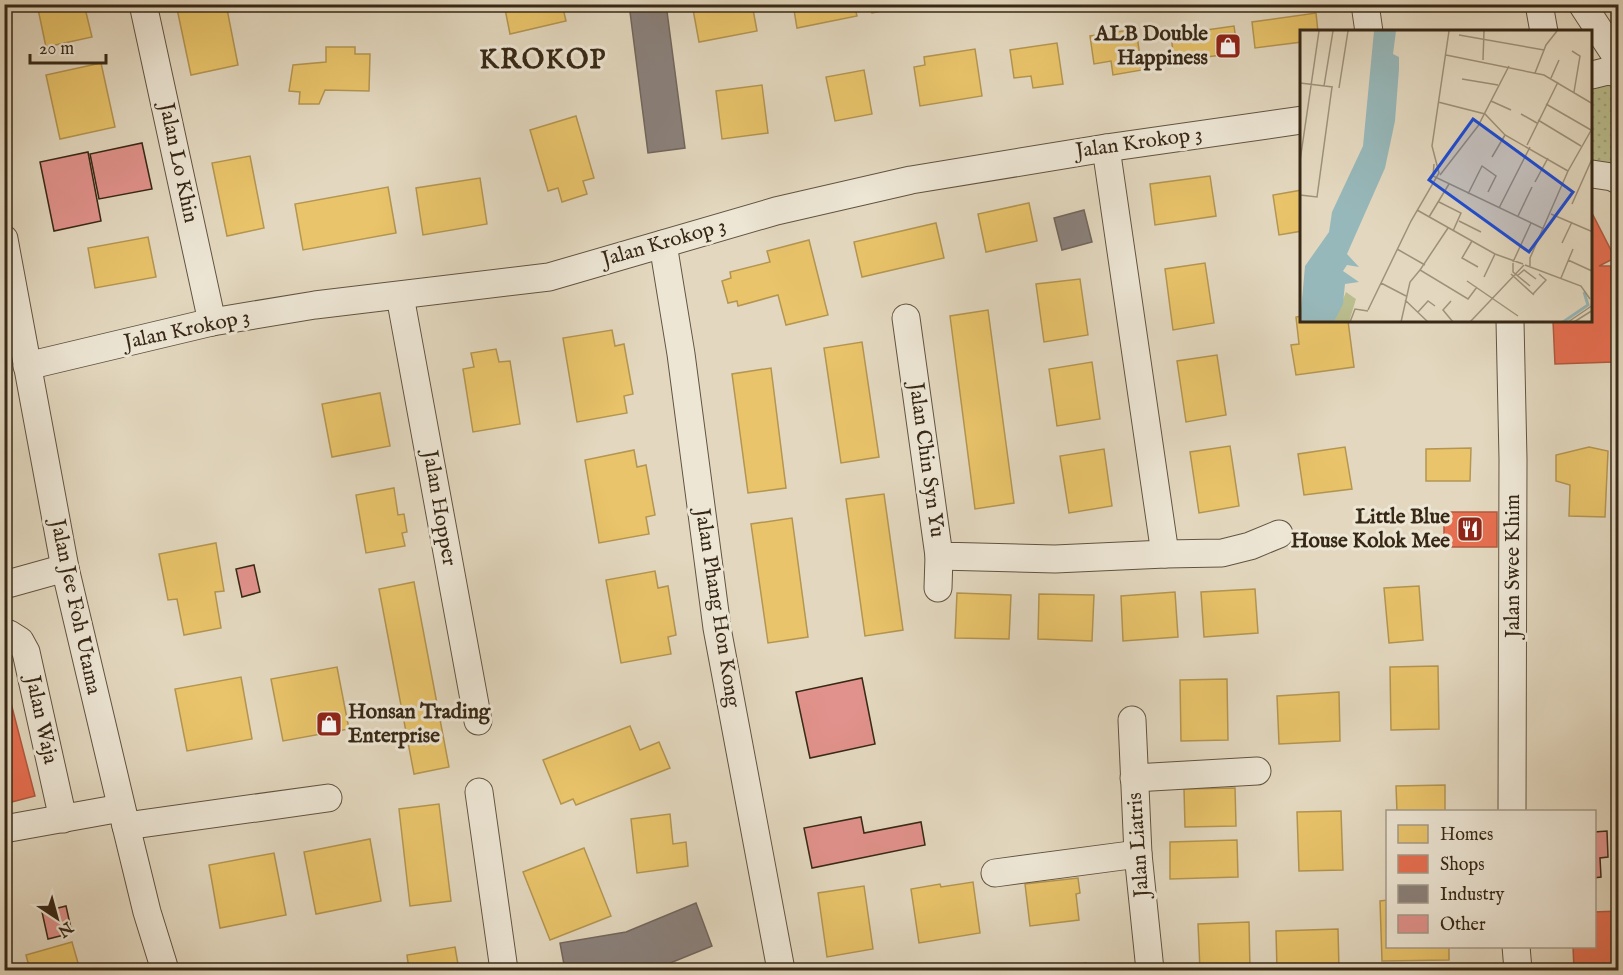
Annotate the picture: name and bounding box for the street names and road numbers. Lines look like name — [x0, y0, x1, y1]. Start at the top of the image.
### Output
street label: Jalan Lo Khin — [152, 99, 204, 225]
street label: Jalan Krokop 3 — [1072, 121, 1204, 166]
street label: Jalan Krokop 3 — [597, 212, 729, 274]
street label: Jalan Krokop 3 — [120, 303, 252, 357]
street label: Jalan Chin Syn Yu — [901, 379, 950, 539]
street label: Jalan Hopper — [415, 446, 462, 568]
street label: Jalan Swee Khim — [1500, 494, 1527, 640]
street label: Jalan Phang Hon Kong — [688, 505, 746, 710]
street label: Jalan Jee Foh Utama — [43, 515, 107, 698]
street label: Jalan Waja — [18, 671, 64, 767]
street label: Jalan Liatris — [1122, 792, 1156, 900]

